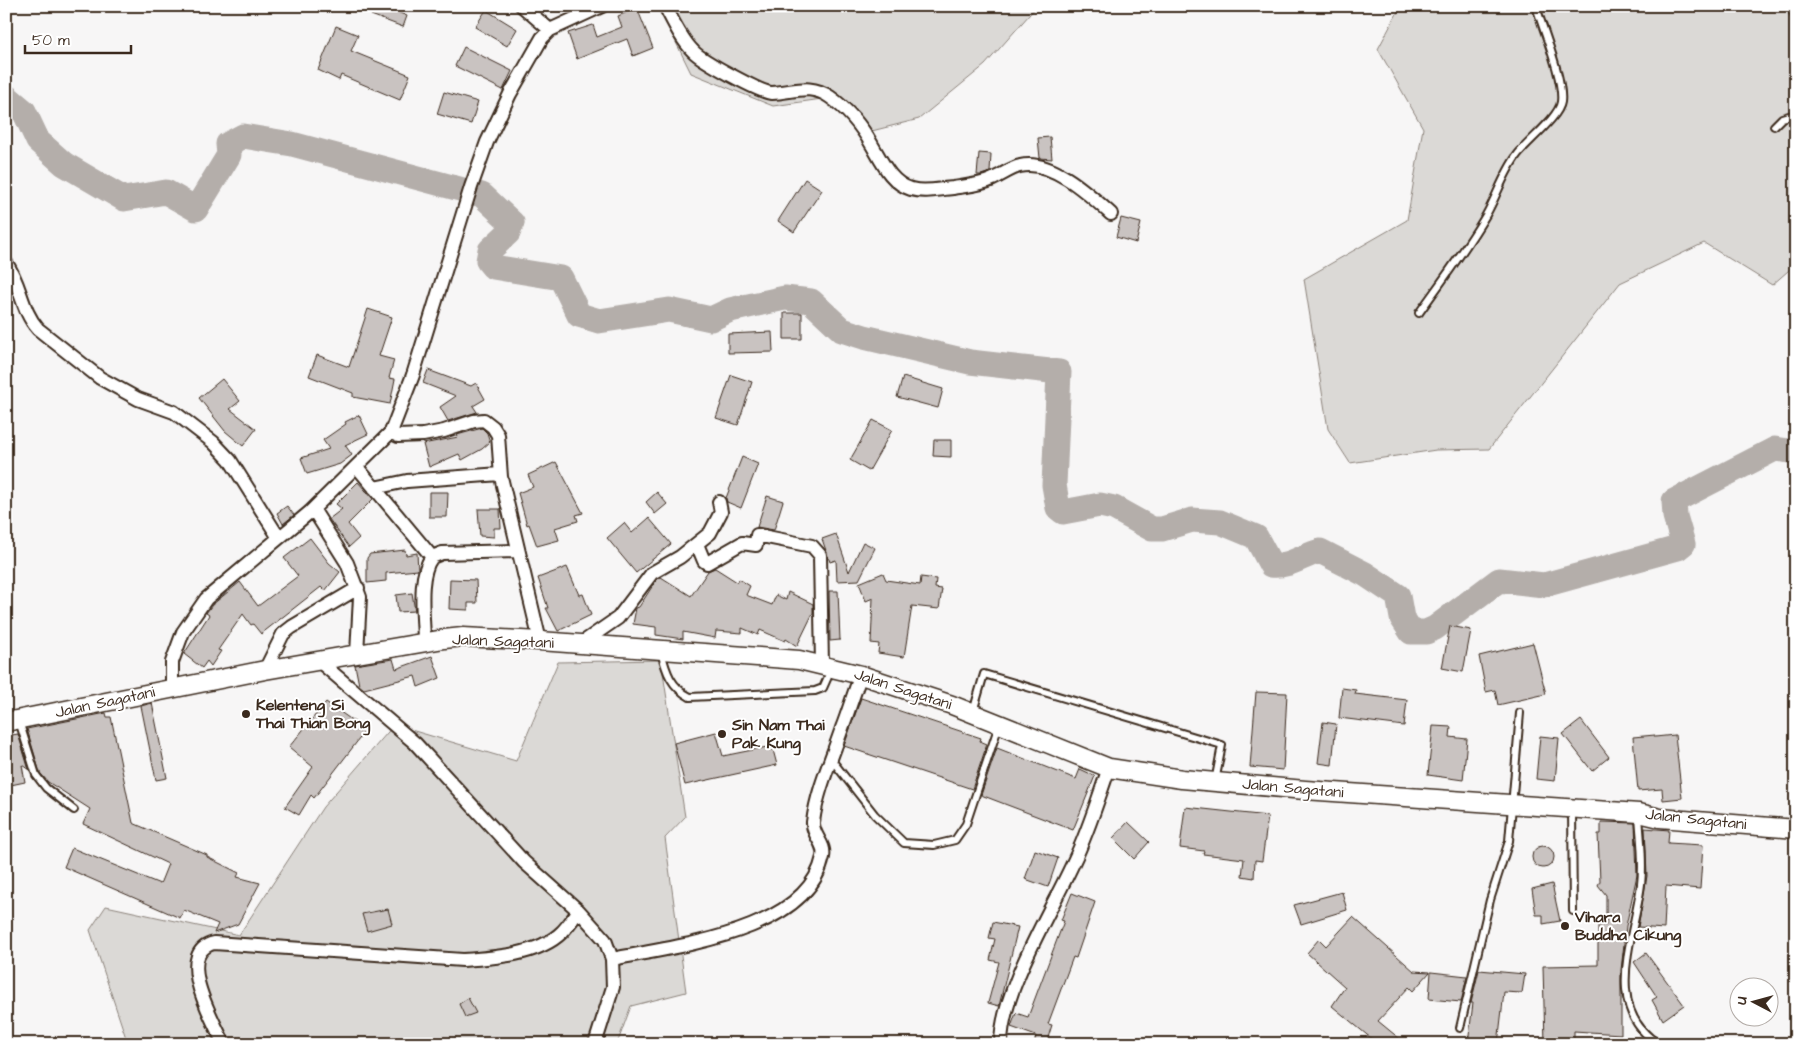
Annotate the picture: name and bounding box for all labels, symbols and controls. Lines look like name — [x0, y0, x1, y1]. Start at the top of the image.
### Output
scale bar — [25, 22, 131, 54]
text: 50 m — [32, 30, 70, 51]
street label: Jalan Sagatani — [452, 628, 555, 655]
street label: Jalan Sagatani — [851, 663, 955, 716]
street label: Jalan Sagatani — [53, 681, 158, 724]
place label: Kelenteng Si Thai Thian Bong — [255, 694, 371, 736]
marker: Kelenteng Si Thai Thian Bong — [240, 708, 252, 720]
place label: Sin Nam Thai Pak Kung — [731, 714, 825, 756]
marker: Sin Nam Thai Pak Kung — [716, 728, 728, 740]
street label: Jalan Sagatani — [1241, 773, 1345, 804]
street label: Jalan Sagatani — [1644, 803, 1748, 836]
place label: Vihara Buddha Cikung — [1574, 906, 1682, 948]
marker: Vihara Buddha Cikung — [1559, 920, 1571, 932]
north arrow — [1730, 978, 1780, 1028]
text: U — [1732, 996, 1752, 1006]

